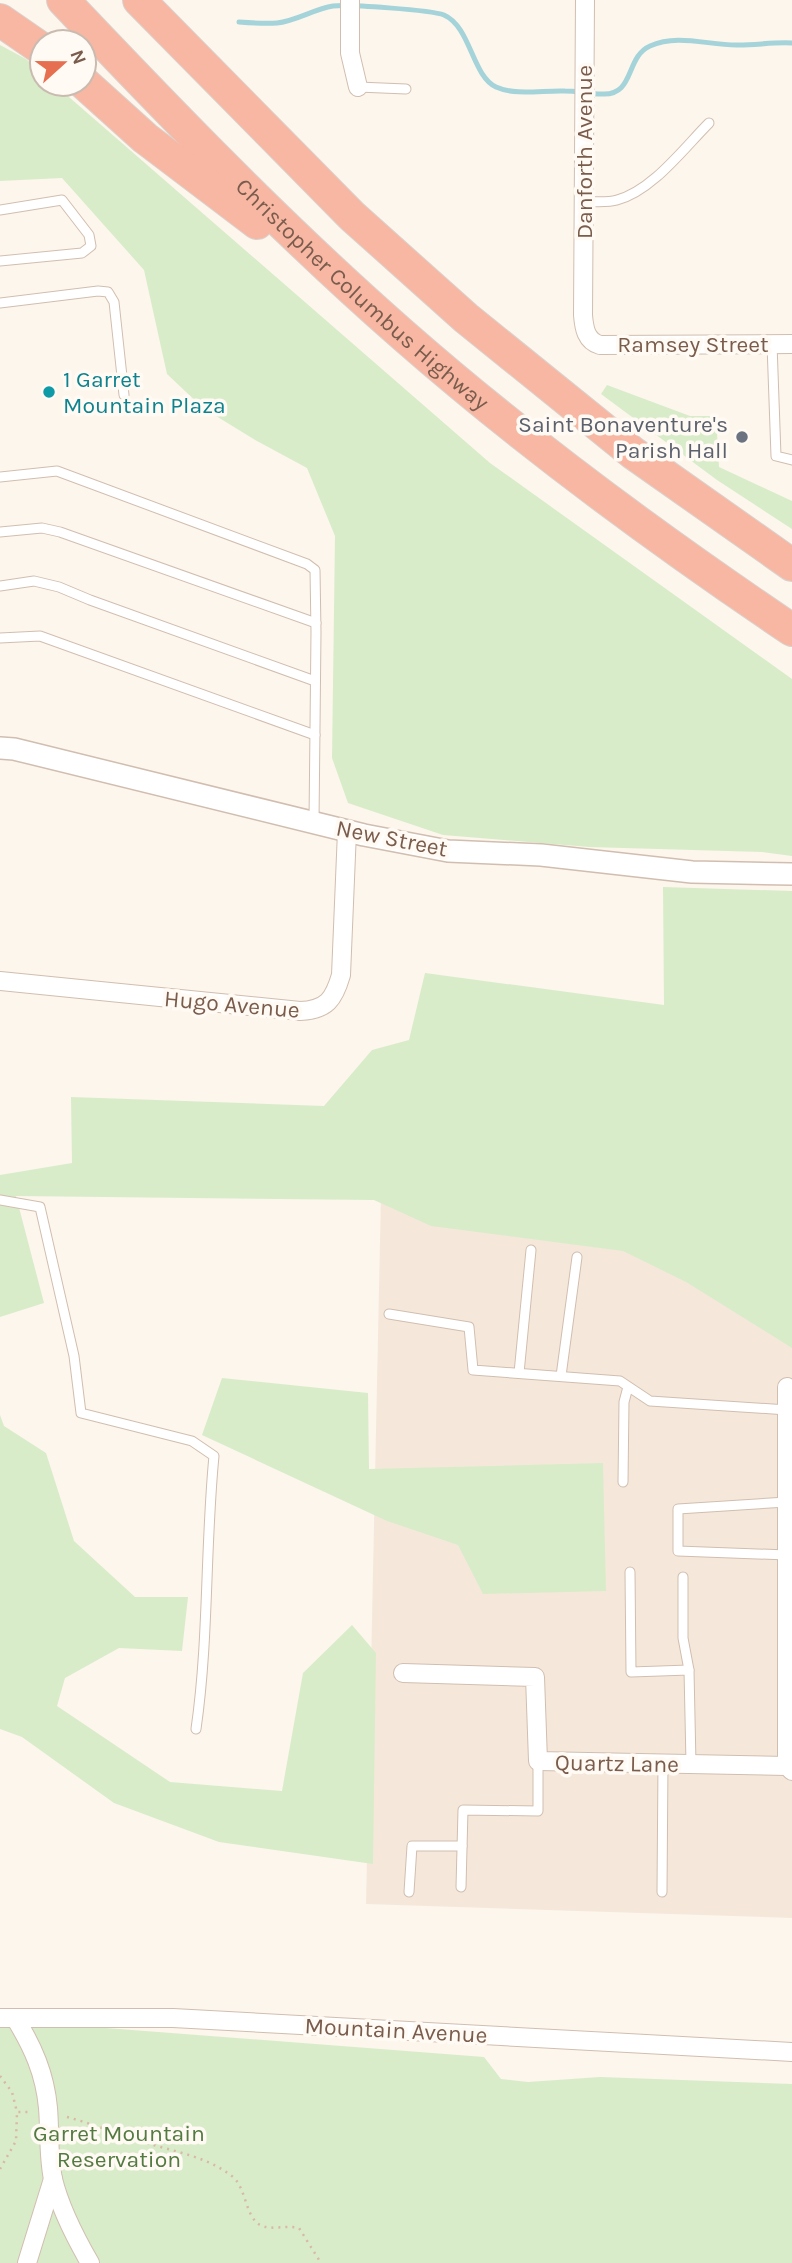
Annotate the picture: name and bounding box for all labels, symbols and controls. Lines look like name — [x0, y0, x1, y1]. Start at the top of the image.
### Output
north arrow — [28, 28, 98, 98]
text: N — [65, 47, 91, 68]
street label: Danforth Avenue — [571, 65, 598, 239]
street label: Christopher Columbus Highway — [230, 173, 494, 416]
street label: Ramsey Street — [617, 331, 769, 358]
place label: 1 Garret Mountain Plaza — [63, 366, 226, 419]
marker: 1 Garret Mountain Plaza — [41, 384, 57, 400]
place label: Saint Bonaventure's Parish Hall — [518, 411, 728, 464]
marker: Saint Bonaventure's Parish Hall — [734, 429, 750, 445]
street label: New Street — [334, 814, 450, 863]
street label: Hugo Avenue — [163, 985, 301, 1024]
street label: Quartz Lane — [555, 1749, 679, 1778]
street label: Mountain Avenue — [304, 2012, 488, 2049]
park label: Garret Mountain Reservation — [33, 2120, 205, 2173]

